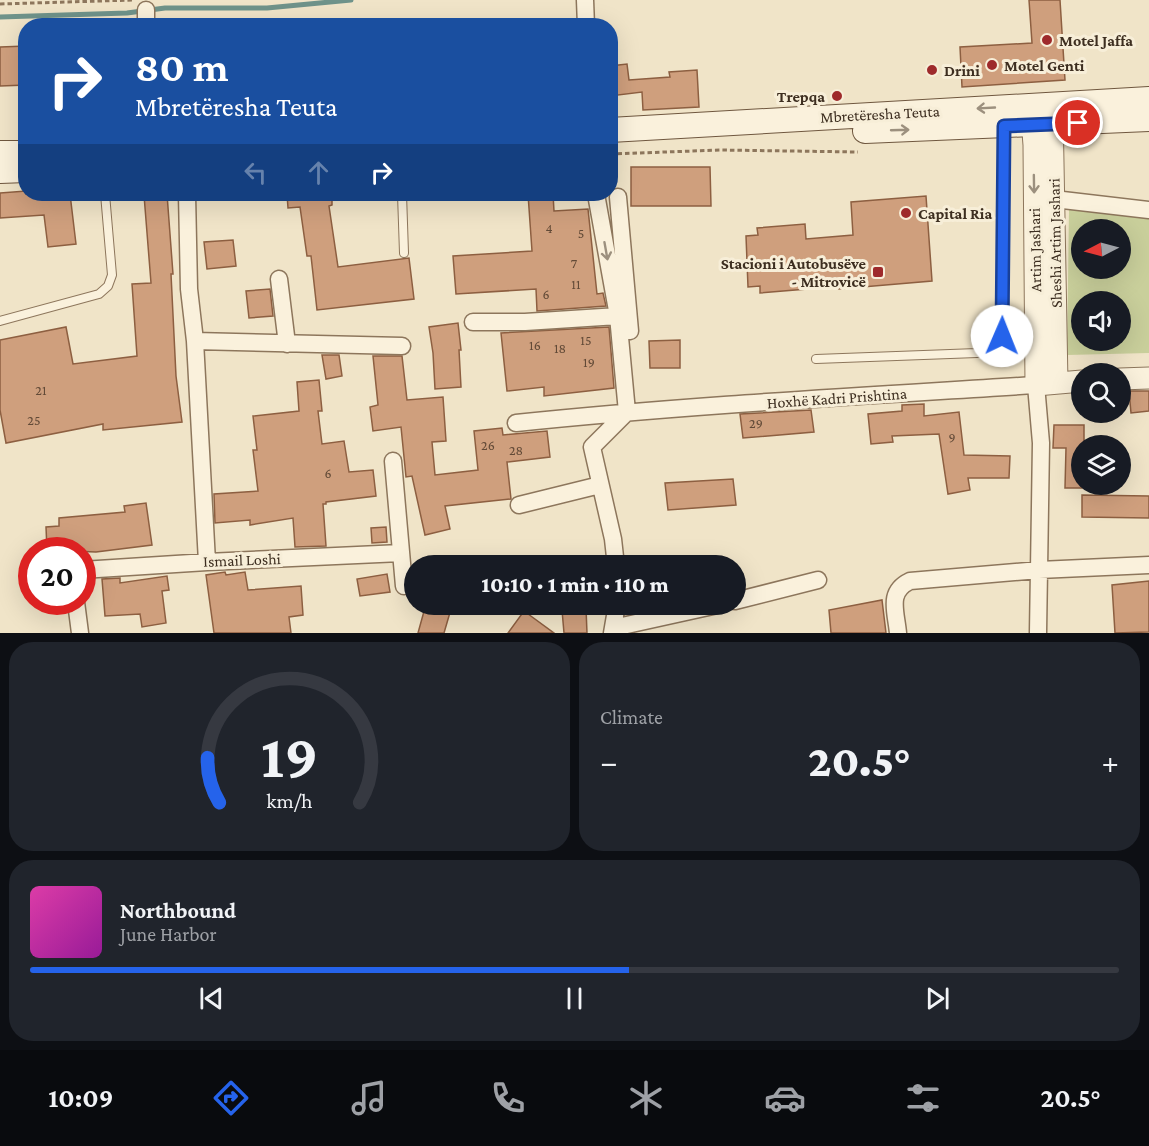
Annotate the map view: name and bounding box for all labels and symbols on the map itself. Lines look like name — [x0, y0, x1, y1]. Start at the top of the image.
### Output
place label: Motel Jaffa — [1059, 32, 1133, 49]
marker: Motel Jaffa — [1040, 33, 1054, 47]
place label: Motel Genti — [1004, 57, 1085, 74]
marker: Motel Genti — [985, 58, 999, 72]
place label: Drini — [944, 62, 980, 79]
marker: Drini — [925, 63, 939, 77]
place label: Trepqa — [777, 88, 825, 105]
marker: Trepqa — [830, 89, 844, 103]
pin — [1052, 97, 1103, 148]
street label: Mbretëresha Teuta — [820, 102, 941, 126]
one-way arrow — [976, 103, 996, 114]
one-way arrow — [889, 124, 909, 135]
one-way arrow — [1028, 173, 1040, 193]
street label: Sheshi Artim Jashari — [1045, 178, 1066, 308]
place label: Capital Ria — [918, 205, 993, 222]
marker: Capital Ria — [899, 206, 913, 220]
street label: Artim Jashari — [1026, 208, 1045, 292]
north arrow — [1071, 219, 1131, 279]
house number: 4 — [545, 220, 553, 236]
house number: 5 — [578, 225, 584, 241]
one-way arrow — [601, 241, 612, 260]
house number: 7 — [571, 255, 578, 271]
place label: Stacioni i Autobusëve - Mitrovicë — [721, 255, 867, 290]
marker: Stacioni i Autobusëve - Mitrovicë — [871, 265, 885, 279]
house number: 11 — [571, 276, 581, 292]
house number: 6 — [542, 286, 550, 302]
position arrow — [970, 304, 1034, 368]
house number: 15 — [580, 332, 592, 348]
house number: 16 — [529, 337, 541, 353]
house number: 18 — [554, 340, 566, 356]
house number: 19 — [583, 354, 595, 370]
house number: 21 — [35, 382, 47, 398]
street label: Hoxhë Kadri Prishtina — [766, 385, 908, 411]
house number: 25 — [27, 412, 41, 428]
house number: 29 — [749, 415, 763, 431]
house number: 9 — [948, 429, 956, 445]
house number: 26 — [481, 437, 495, 453]
house number: 28 — [509, 442, 523, 458]
house number: 6 — [324, 465, 332, 481]
speed limit sign: 20 — [18, 537, 96, 615]
street label: Ismail Loshi — [203, 550, 281, 570]

